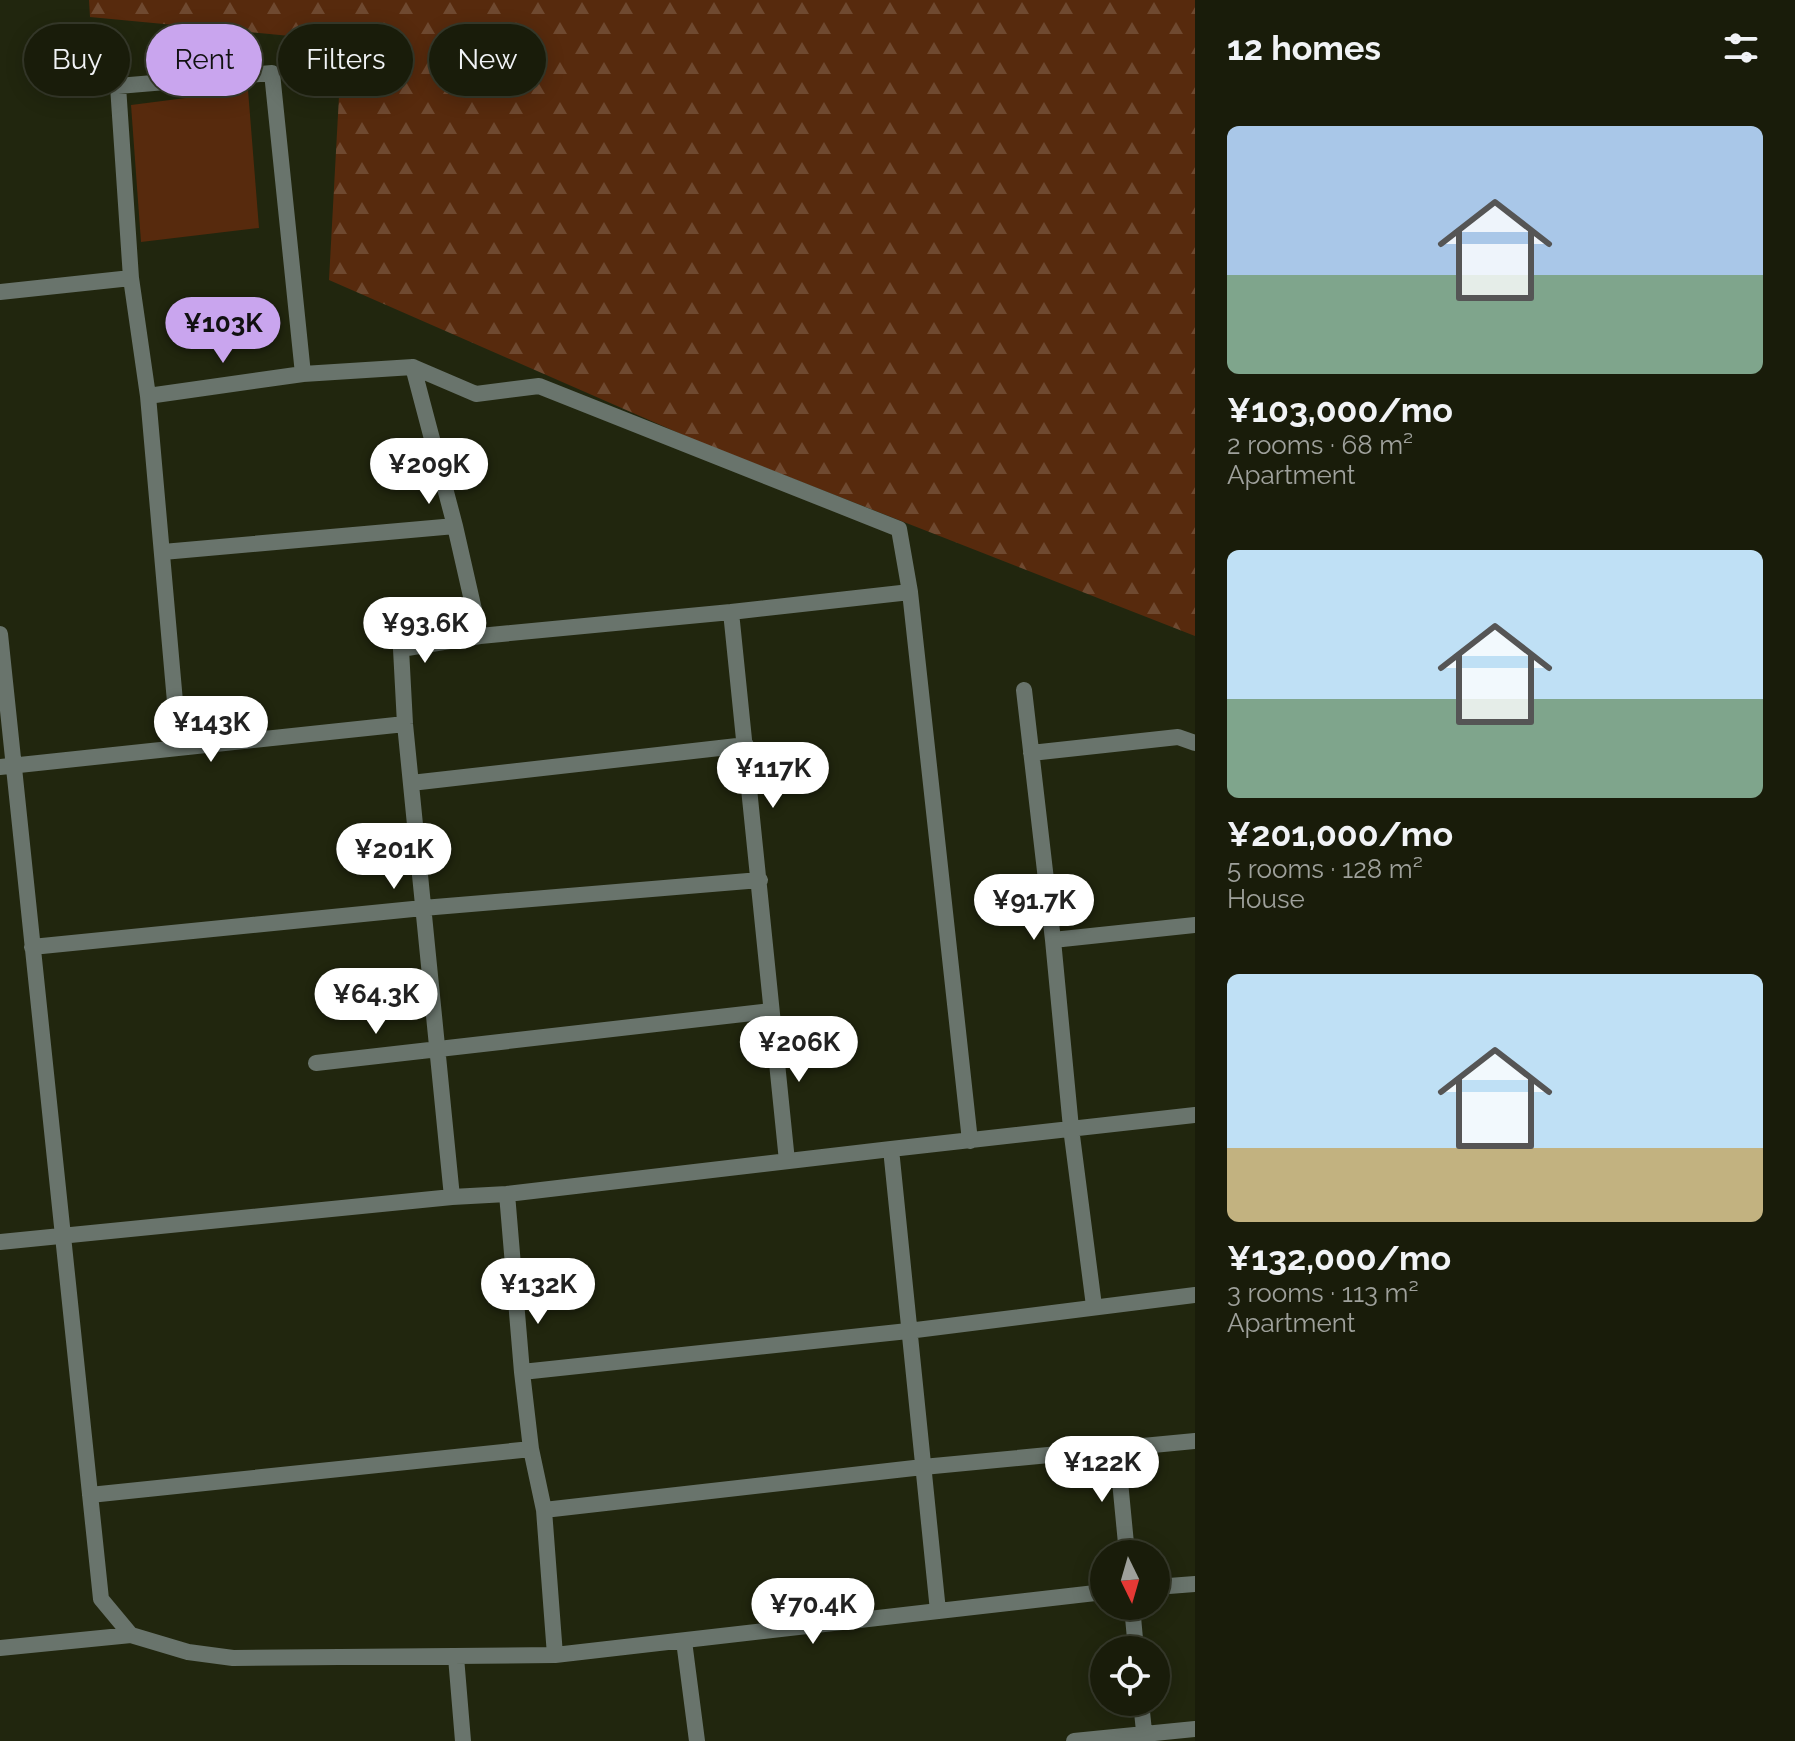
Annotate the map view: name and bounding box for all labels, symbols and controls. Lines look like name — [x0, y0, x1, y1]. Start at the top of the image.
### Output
chip: Buy — [24, 24, 130, 96]
chip: Rent — [146, 24, 262, 96]
chip: Filters — [278, 24, 413, 96]
chip: New — [429, 24, 546, 96]
icon: filters — [1719, 26, 1763, 70]
text: 12 homes — [1227, 28, 1381, 68]
icon: home — [1423, 178, 1567, 322]
pin: ¥103K — [167, 297, 279, 365]
text: ¥103K — [183, 308, 263, 338]
text: ¥103,000/mo — [1227, 390, 1453, 430]
text: 2 rooms · 68 m² — [1227, 430, 1413, 460]
pin: ¥209K — [373, 438, 485, 506]
text: ¥209K — [388, 449, 470, 479]
text: Apartment — [1227, 460, 1356, 490]
pin: ¥93.6K — [360, 597, 490, 665]
icon: home — [1423, 602, 1567, 746]
text: ¥93.6K — [381, 608, 469, 638]
pin: ¥143K — [155, 696, 267, 764]
text: ¥143K — [172, 707, 250, 737]
pin: ¥117K — [717, 742, 829, 810]
text: ¥117K — [735, 753, 811, 783]
text: ¥201,000/mo — [1227, 814, 1453, 854]
pin: ¥201K — [338, 823, 450, 891]
text: ¥201K — [354, 834, 434, 864]
text: 5 rooms · 128 m² — [1227, 854, 1423, 884]
pin: ¥91.7K — [969, 874, 1099, 942]
text: House — [1227, 884, 1305, 914]
text: ¥91.7K — [992, 885, 1076, 915]
pin: ¥64.3K — [311, 968, 441, 1036]
text: ¥64.3K — [333, 979, 419, 1009]
pin: ¥206K — [743, 1016, 855, 1084]
icon: home — [1423, 1026, 1567, 1170]
text: ¥206K — [758, 1027, 840, 1057]
text: ¥132,000/mo — [1227, 1238, 1451, 1278]
pin: ¥132K — [482, 1258, 594, 1326]
text: ¥132K — [499, 1269, 577, 1299]
text: 3 rooms · 113 m² — [1227, 1278, 1419, 1308]
text: Apartment — [1227, 1308, 1356, 1338]
pin: ¥122K — [1046, 1436, 1158, 1504]
text: ¥122K — [1063, 1447, 1141, 1477]
north arrow — [1090, 1540, 1170, 1620]
map controls — [1090, 1540, 1170, 1716]
pin: ¥70.4K — [748, 1578, 878, 1646]
text: ¥70.4K — [769, 1589, 857, 1619]
button: locate — [1090, 1636, 1170, 1716]

